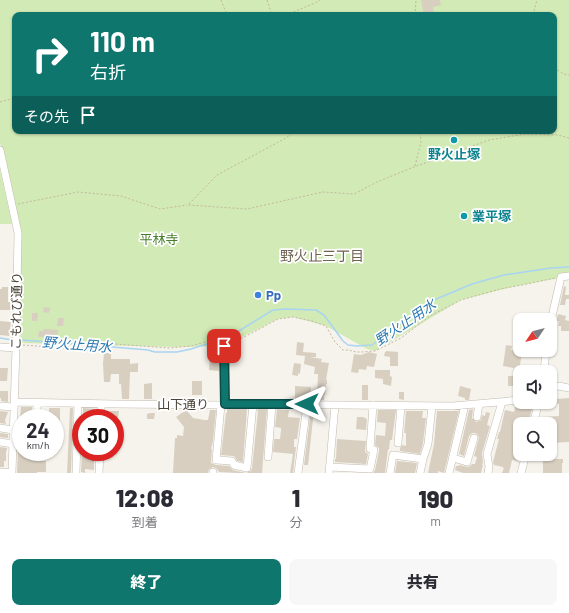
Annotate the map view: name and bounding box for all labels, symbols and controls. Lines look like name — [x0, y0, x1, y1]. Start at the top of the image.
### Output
text: 110 m — [90, 24, 155, 58]
icon: right — [24, 28, 76, 80]
text: 右折 — [90, 61, 126, 83]
icon: arrive — [77, 104, 99, 126]
text: その先 — [24, 107, 69, 125]
marker: 野火止塚 — [449, 135, 459, 145]
place label: 野火止塚 — [428, 146, 480, 162]
place label: 業平塚 — [472, 208, 511, 224]
marker: 業平塚 — [459, 211, 469, 221]
park label: 平林寺 — [139, 231, 179, 247]
district label: 野火止三丁目 — [280, 247, 364, 264]
street label: こもれび通り — [7, 272, 25, 350]
place label: Pp — [266, 287, 281, 303]
marker: Pp — [253, 290, 263, 300]
water label: 野火止用水 — [371, 294, 440, 349]
north arrow — [513, 313, 557, 357]
map controls — [513, 313, 557, 461]
pin — [207, 329, 241, 363]
water label: 野火止用水 — [41, 333, 115, 355]
icon: arrive — [213, 335, 235, 357]
button: sound — [513, 365, 557, 409]
position arrow — [286, 383, 328, 425]
street label: 山下通り — [157, 396, 209, 412]
speed limit sign: 30 — [72, 409, 124, 461]
button: search — [513, 417, 557, 461]
text: 24 — [26, 418, 50, 442]
text: km/h — [27, 439, 49, 451]
text: 12:08 — [116, 483, 174, 512]
text: 1 — [292, 483, 300, 512]
text: 190 — [418, 484, 453, 513]
text: m — [430, 513, 441, 529]
text: 到着 — [132, 514, 158, 530]
text: 分 — [289, 514, 302, 530]
button: 終了 — [12, 559, 281, 605]
button: 共有 — [289, 559, 557, 605]

